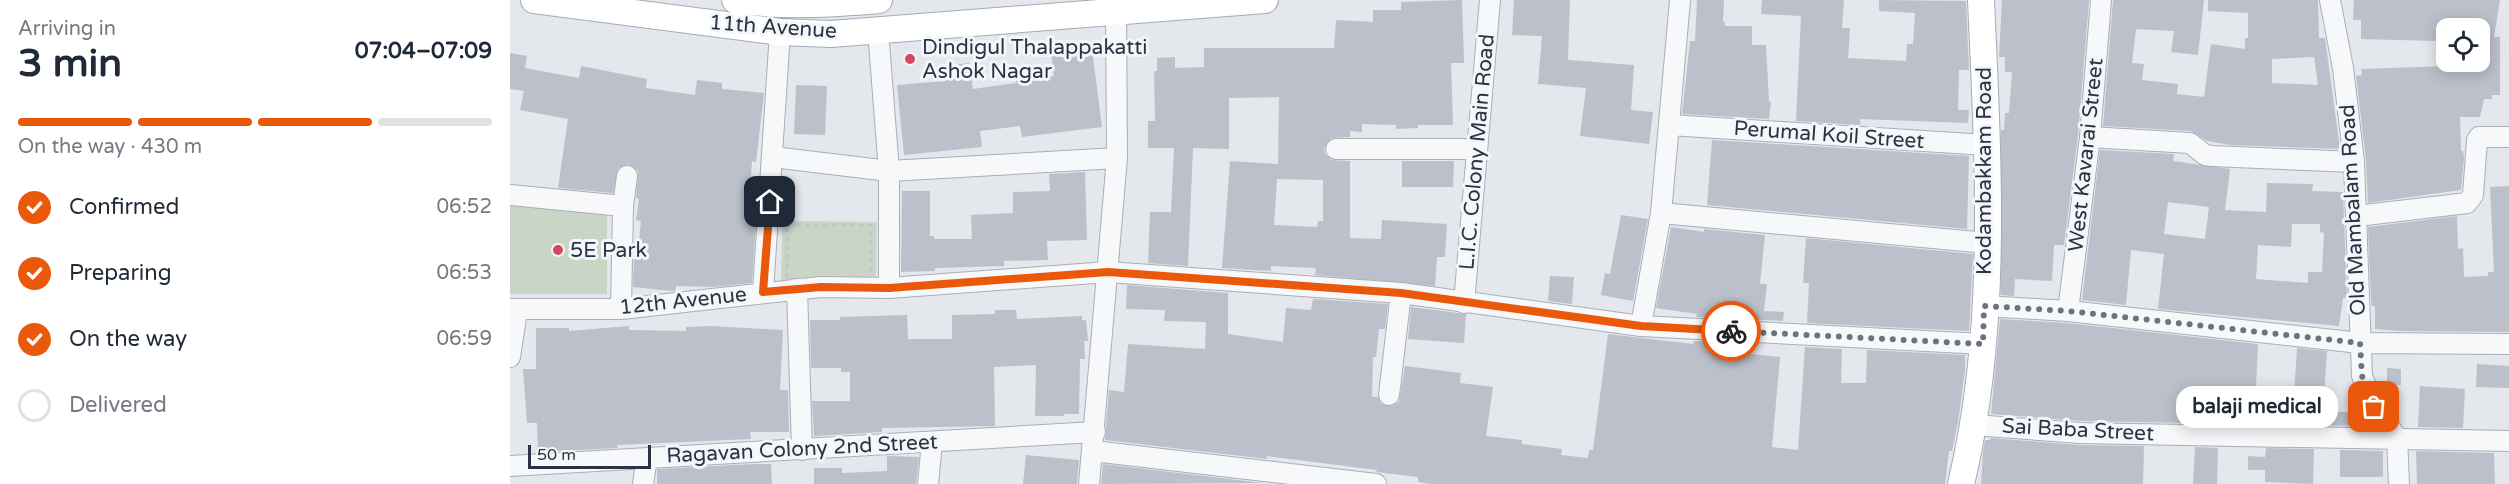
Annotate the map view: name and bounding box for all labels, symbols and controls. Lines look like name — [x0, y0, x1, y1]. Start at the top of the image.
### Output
street label: 11th Avenue — [708, 10, 838, 44]
text: Arriving in — [18, 17, 116, 41]
map controls — [2436, 18, 2490, 72]
button: locate — [2436, 18, 2490, 72]
street label: L.I.C. Colony Main Road — [1454, 33, 1500, 271]
place label: Dindigul Thalappakatti Ashok Nagar — [922, 35, 1147, 84]
text: 07:04–07:09 — [355, 38, 492, 64]
text: 3 min — [18, 40, 122, 87]
marker: Dindigul Thalappakatti Ashok Nagar — [903, 52, 917, 66]
street label: West Kavarai Street — [2063, 57, 2109, 253]
street label: Kodambakkam Road — [1972, 67, 1997, 275]
street label: Old Mambalam Road — [2335, 104, 2371, 316]
street label: Perumal Koil Street — [1733, 116, 1925, 154]
text: On the way · 430 m — [18, 135, 202, 159]
pin — [744, 176, 795, 227]
icon: home — [753, 185, 786, 218]
icon: check — [18, 191, 51, 224]
text: Confirmed — [69, 194, 179, 220]
text: 06:52 — [437, 195, 492, 219]
place label: 5E Park — [570, 238, 647, 263]
marker: 5E Park — [551, 243, 565, 257]
icon: check — [18, 257, 51, 290]
text: Preparing — [69, 260, 172, 286]
text: 06:53 — [437, 261, 492, 285]
street label: 12th Avenue — [618, 282, 748, 320]
courier — [1701, 301, 1761, 361]
icon: bike — [1715, 315, 1748, 348]
icon: check — [18, 323, 51, 356]
text: On the way — [69, 326, 187, 352]
text: 06:59 — [437, 327, 492, 351]
pin — [2348, 381, 2399, 432]
callout: balaji medical — [2176, 386, 2338, 428]
icon: bag — [2357, 390, 2390, 423]
text: Delivered — [69, 392, 167, 418]
text: balaji medical — [2192, 395, 2322, 419]
street label: Sai Baba Street — [2001, 414, 2155, 446]
street label: Ragavan Colony 2nd Street — [666, 429, 938, 469]
scale bar — [528, 442, 651, 470]
text: 50 m — [537, 445, 576, 465]

